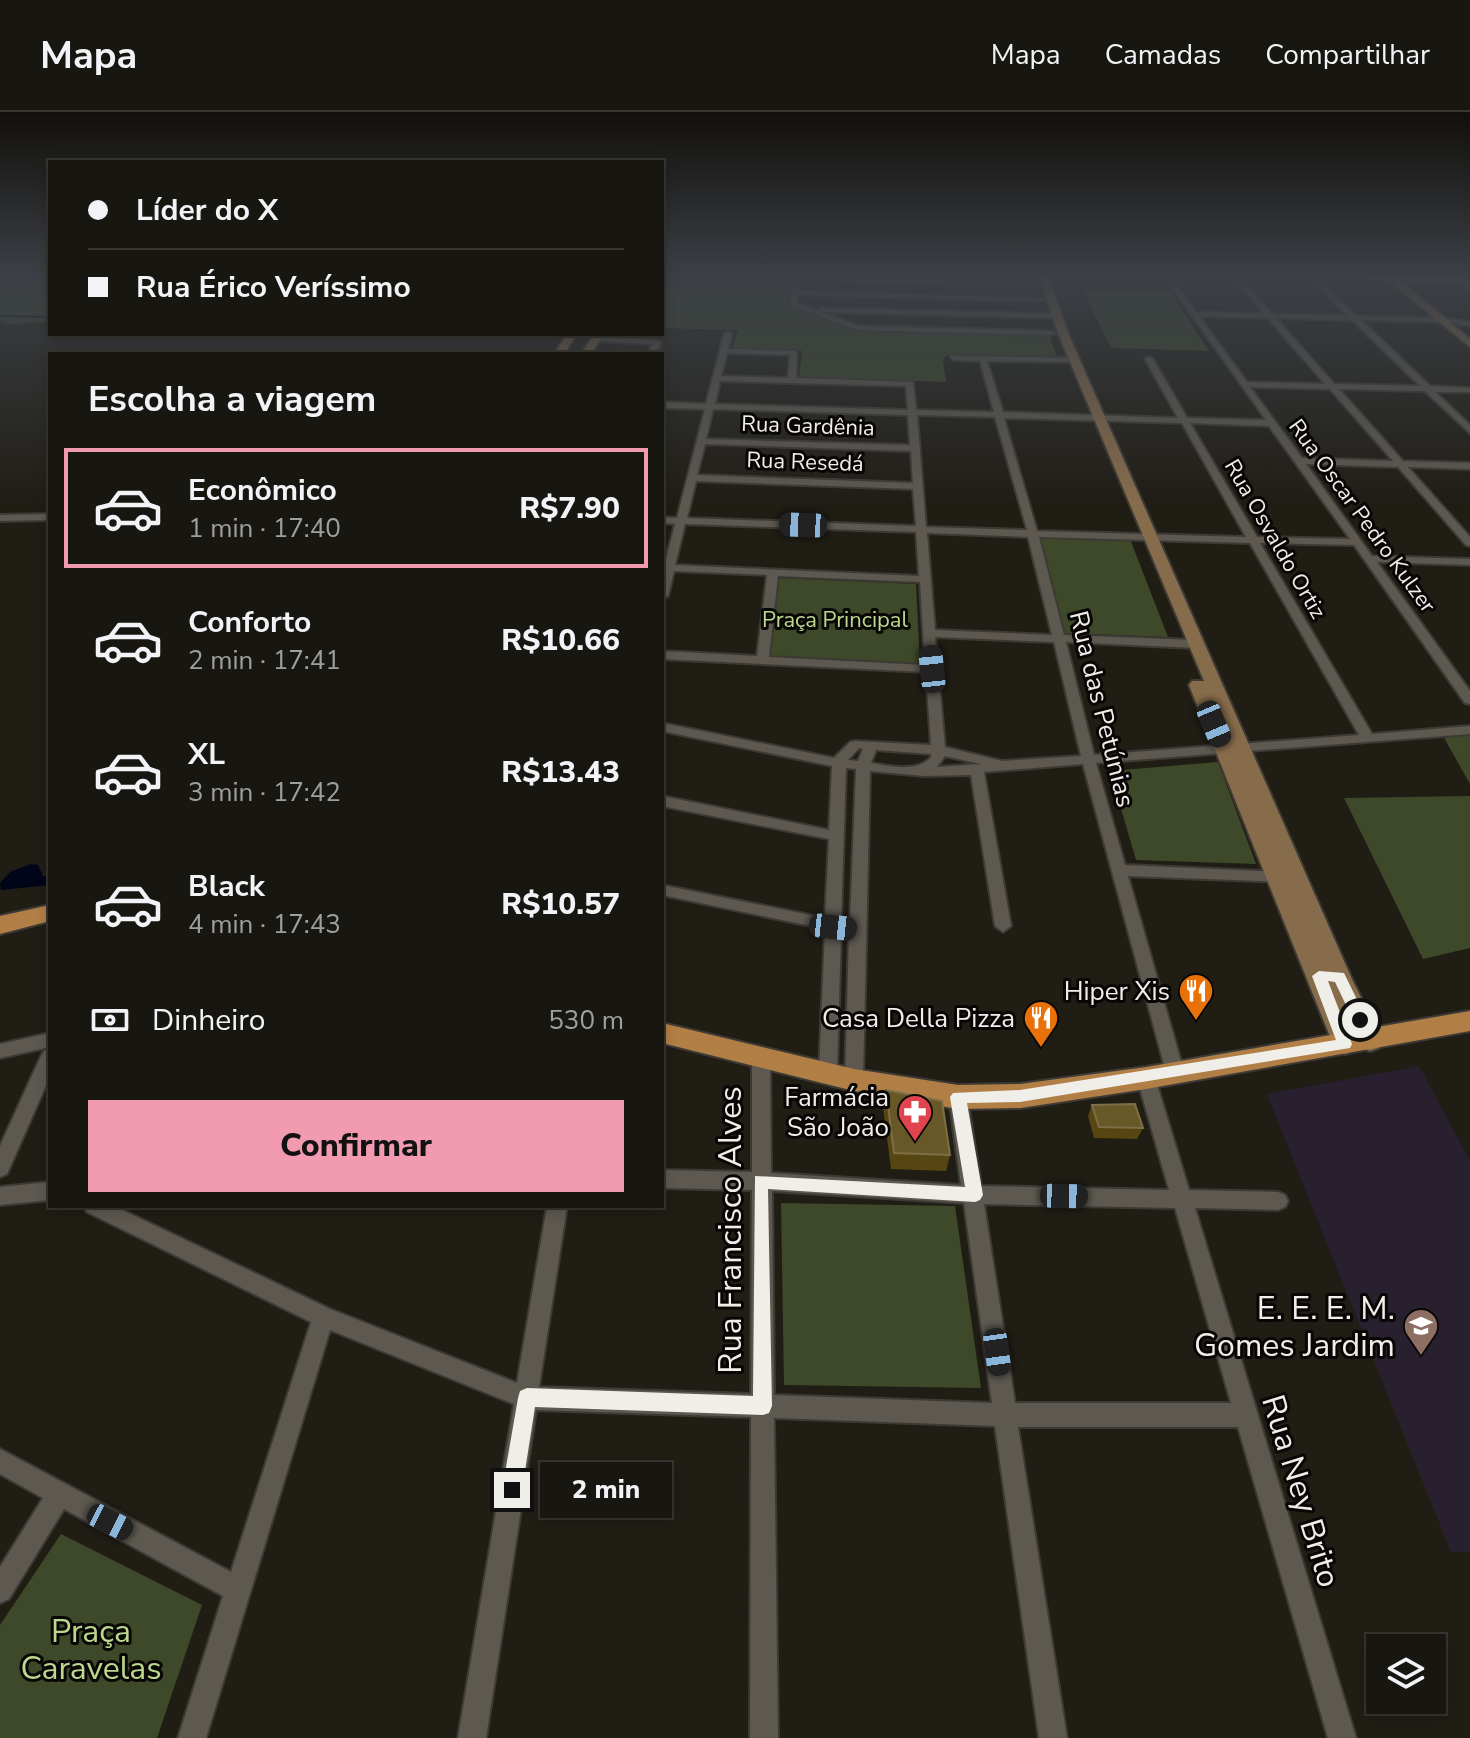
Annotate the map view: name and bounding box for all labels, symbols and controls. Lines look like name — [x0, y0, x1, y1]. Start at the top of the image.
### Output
text: Mapa — [40, 30, 137, 81]
text: Mapa — [991, 36, 1061, 74]
text: Camadas — [1105, 36, 1221, 74]
text: Compartilhar — [1265, 36, 1430, 74]
text: Líder do X — [136, 190, 278, 231]
text: Rua Érico Veríssimo — [136, 267, 411, 308]
text: Escolha a viagem — [88, 375, 376, 424]
street label: Rua Gardênia — [741, 409, 875, 443]
street label: Rua Oscar Pedro Kulzer — [1281, 413, 1443, 619]
street label: Rua Resedá — [746, 445, 864, 479]
street label: Rua Osvaldo Ortiz — [1217, 454, 1333, 624]
text: Econômico — [188, 470, 337, 511]
icon: car — [92, 472, 164, 544]
text: R$7.90 — [519, 488, 620, 529]
text: 1 min · 17:40 — [188, 511, 341, 546]
car — [779, 512, 827, 538]
text: Conforto — [188, 602, 311, 643]
icon: car — [92, 604, 164, 676]
park label: Praça Principal — [762, 605, 908, 635]
street label: Rua das Petúnias — [1061, 607, 1143, 811]
text: R$10.66 — [501, 620, 620, 661]
text: 2 min · 17:41 — [188, 643, 341, 678]
car — [918, 644, 946, 694]
car — [1194, 697, 1234, 751]
text: XL — [188, 734, 225, 775]
icon: car — [92, 736, 164, 808]
text: R$13.43 — [501, 752, 620, 793]
text: 3 min · 17:42 — [188, 775, 341, 810]
text: Black — [188, 866, 265, 907]
icon: car — [92, 868, 164, 940]
text: R$10.57 — [501, 884, 620, 925]
text: 4 min · 17:43 — [188, 907, 341, 942]
car — [808, 913, 858, 941]
restaurant icon: Hiper Xis — [1177, 972, 1215, 1022]
place label: Hiper Xis — [1064, 974, 1170, 1009]
icon: cash — [88, 998, 132, 1042]
restaurant icon: Casa Della Pizza — [1022, 999, 1060, 1049]
text: Dinheiro — [152, 1000, 265, 1041]
place label: Casa Della Pizza — [822, 1001, 1015, 1036]
route start — [1342, 1002, 1378, 1038]
text: 530 m — [548, 1003, 624, 1038]
place label: Farmácia São João — [784, 1080, 889, 1145]
street label: Rua Francisco Alves — [709, 1086, 752, 1374]
pharmacy icon: Farmácia São João — [896, 1093, 934, 1143]
button: Confirmar — [88, 1100, 624, 1192]
car — [1040, 1184, 1088, 1208]
place label: E. E. E. M. Gomes Jardim — [1194, 1287, 1395, 1367]
school or university icon: E. E. E. M. Gomes Jardim — [1402, 1307, 1440, 1357]
car — [982, 1327, 1012, 1377]
street label: Rua Ney Brito — [1251, 1390, 1351, 1592]
callout: 2 min — [540, 1462, 672, 1518]
route end — [494, 1472, 530, 1508]
text: 2 min — [572, 1472, 640, 1507]
car — [83, 1500, 137, 1544]
park label: Praça Caravelas — [20, 1610, 162, 1690]
map controls — [1366, 1634, 1446, 1714]
button: layers — [1366, 1634, 1446, 1714]

